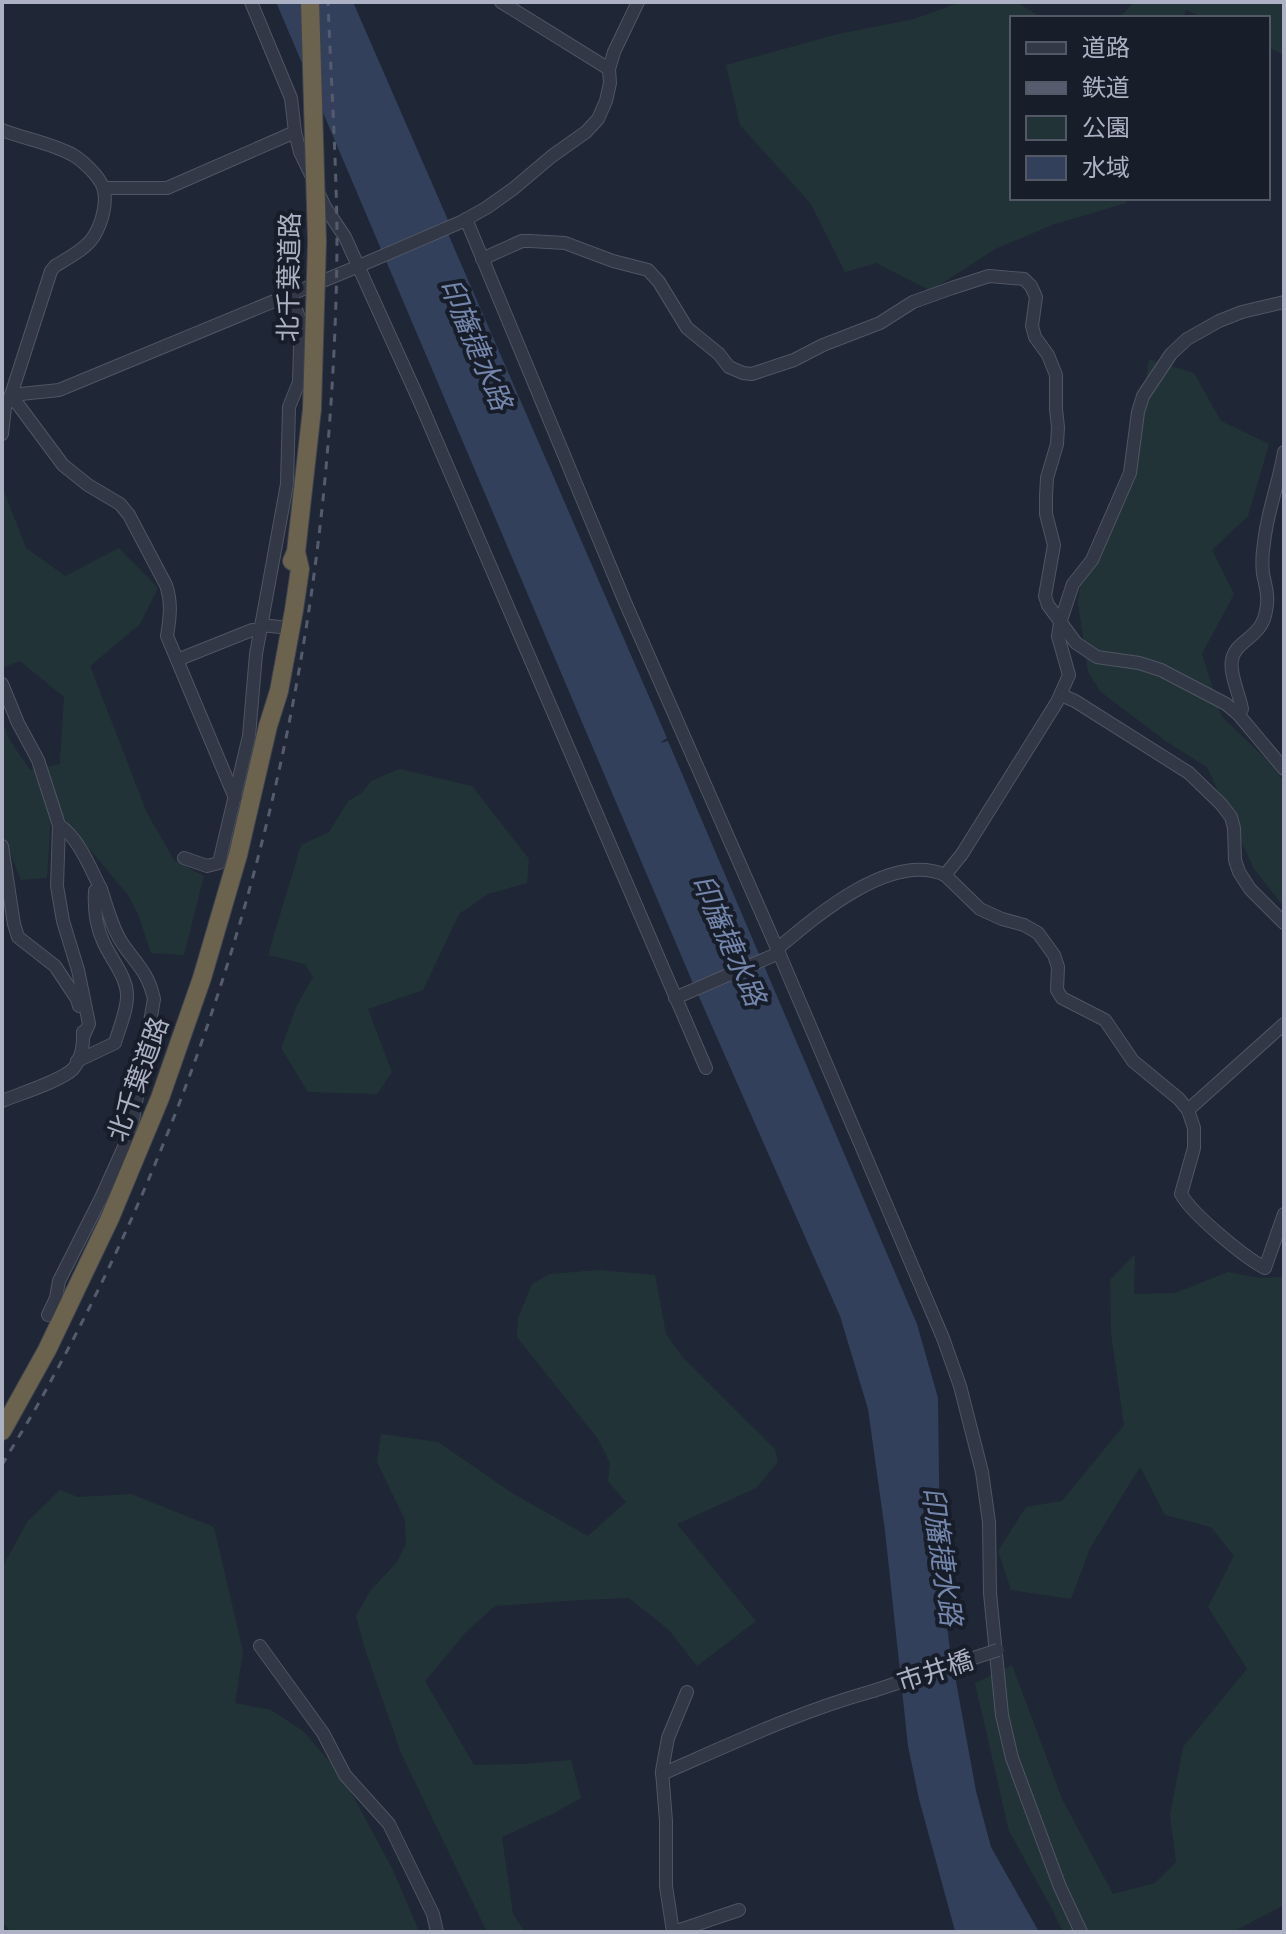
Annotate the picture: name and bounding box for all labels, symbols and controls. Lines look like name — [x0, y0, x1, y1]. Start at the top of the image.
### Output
legend — [1010, 16, 1270, 200]
text: 道路 — [1082, 32, 1130, 61]
text: 鉄道 — [1082, 72, 1130, 101]
text: 公園 — [1082, 112, 1130, 141]
text: 水域 — [1082, 152, 1130, 181]
street label: 北千葉道路 — [271, 212, 304, 342]
water label: 印旛捷水路 — [434, 273, 521, 417]
water label: 印旛捷水路 — [686, 869, 775, 1012]
street label: 北千葉道路 — [100, 1012, 173, 1145]
water label: 印旛捷水路 — [916, 1484, 970, 1630]
street label: 市井橋 — [893, 1643, 976, 1696]

